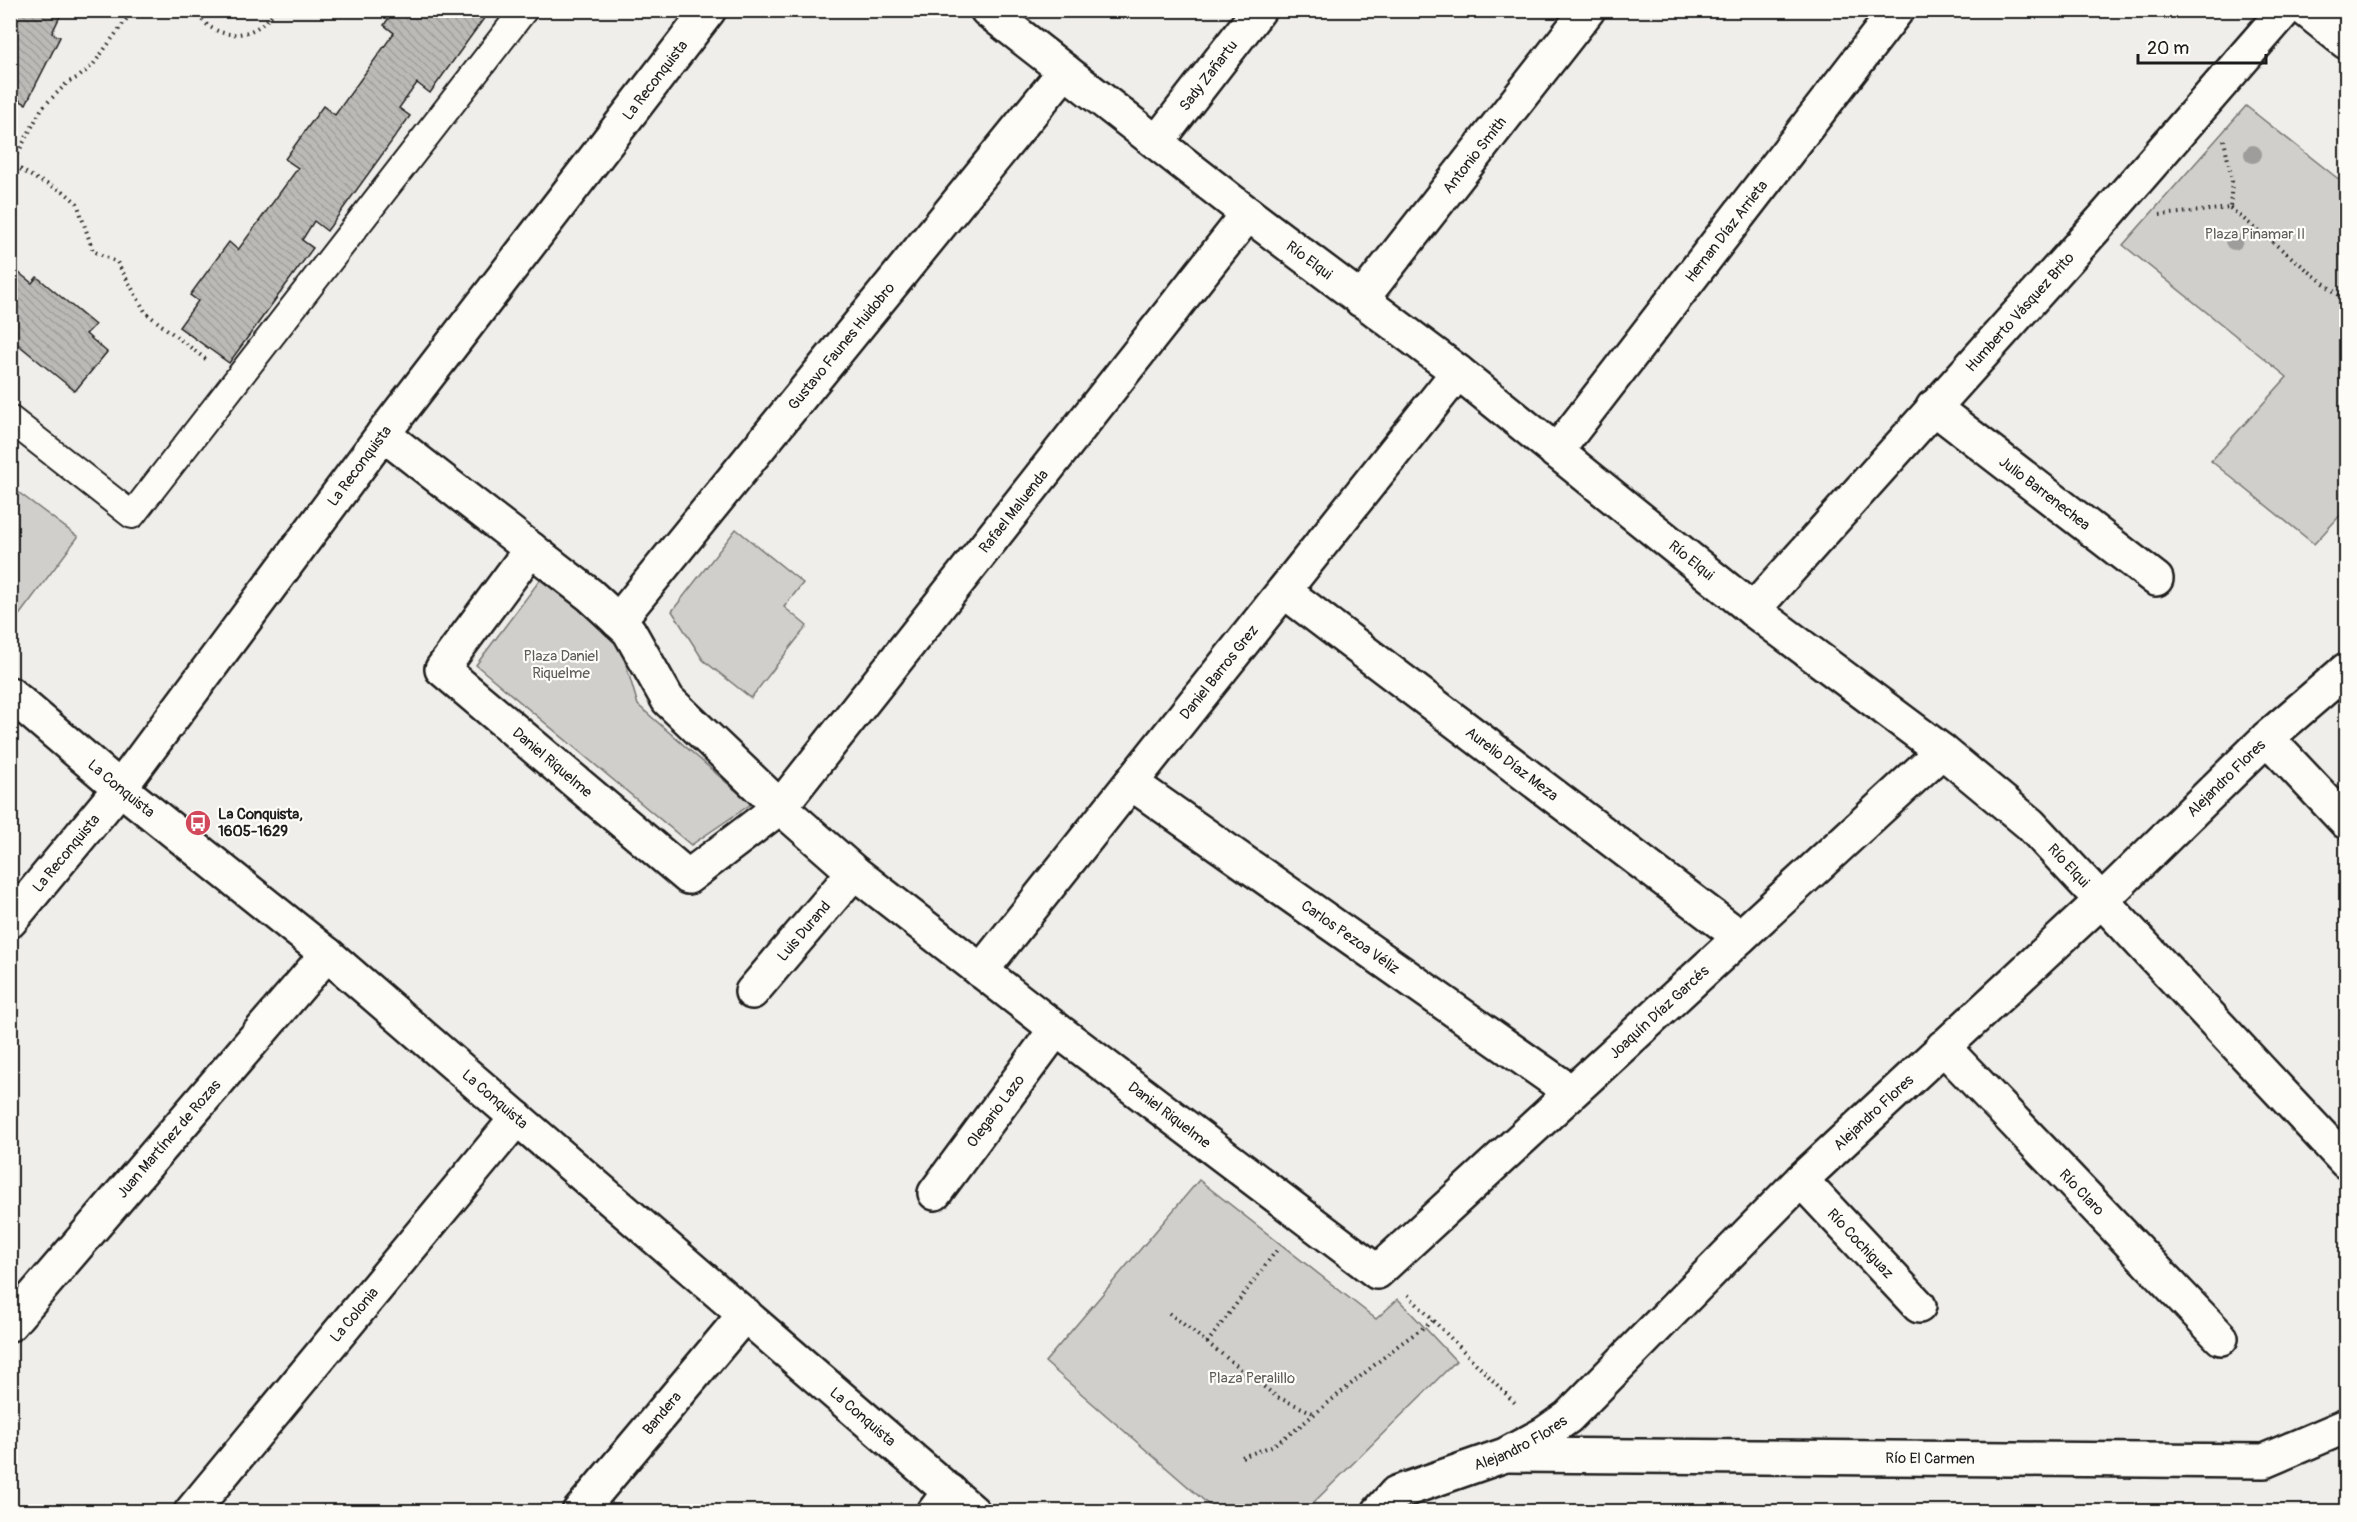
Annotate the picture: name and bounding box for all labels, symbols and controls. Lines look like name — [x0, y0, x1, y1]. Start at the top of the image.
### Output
scale bar — [2138, 27, 2266, 65]
street label: La Reconquista — [618, 36, 692, 124]
street label: Sady Zañartu — [1175, 36, 1242, 115]
text: 20 m — [2147, 37, 2189, 60]
street label: Antonio Smith — [1438, 113, 1510, 197]
street label: Hernan Díaz Arrieta — [1681, 176, 1772, 286]
park label: Plaza Pinamar II — [2205, 225, 2305, 244]
street label: Río Elqui — [1282, 237, 1336, 284]
street label: Humberto Vásquez Brito — [1961, 248, 2078, 376]
street label: Gustavo Faunes Huidobro — [784, 279, 899, 414]
street label: La Reconquista — [323, 422, 396, 510]
street label: Julio Barrenechea — [1995, 452, 2094, 534]
street label: Rafael Maluenda — [975, 466, 1052, 557]
street label: Río Elqui — [1665, 536, 1718, 585]
street label: Daniel Barros Grez — [1176, 621, 1262, 723]
park label: Plaza Daniel Riquelme — [524, 647, 598, 683]
street label: Daniel Riquelme — [508, 723, 597, 802]
street label: Aurelio Díaz Meza — [1462, 723, 1562, 805]
street label: Alejandro Flores — [2183, 735, 2270, 821]
street label: La Conquista — [84, 755, 159, 822]
place label: La Conquista, 1605-1629 — [218, 805, 303, 841]
bus stop icon: La Conquista, 1605-1629 — [183, 808, 213, 838]
street label: La Reconquista — [28, 810, 104, 896]
street label: Río Elqui — [2044, 840, 2094, 891]
street label: Carlos Pezoa Véliz — [1297, 896, 1403, 978]
street label: Luis Durand — [773, 897, 835, 965]
street label: Joaquín Díaz Garcés — [1605, 961, 1713, 1063]
street label: La Conquista — [458, 1065, 532, 1133]
street label: Alejandro Flores — [1829, 1070, 1918, 1155]
street label: Olegario Lazo — [962, 1071, 1029, 1151]
street label: Juan Martínez de Rozas — [113, 1075, 225, 1202]
street label: Daniel Riquelme — [1124, 1077, 1215, 1153]
street label: Río Claro — [2055, 1165, 2108, 1220]
street label: Río Cochiguaz — [1823, 1205, 1898, 1283]
street label: La Colonia — [326, 1283, 382, 1346]
park label: Plaza Peralillo — [1209, 1369, 1295, 1388]
street label: La Conquista — [826, 1383, 900, 1451]
street label: Bandera — [638, 1388, 685, 1439]
street label: Alejandro Flores — [1471, 1411, 1571, 1475]
street label: Río El Carmen — [1885, 1448, 1975, 1468]

